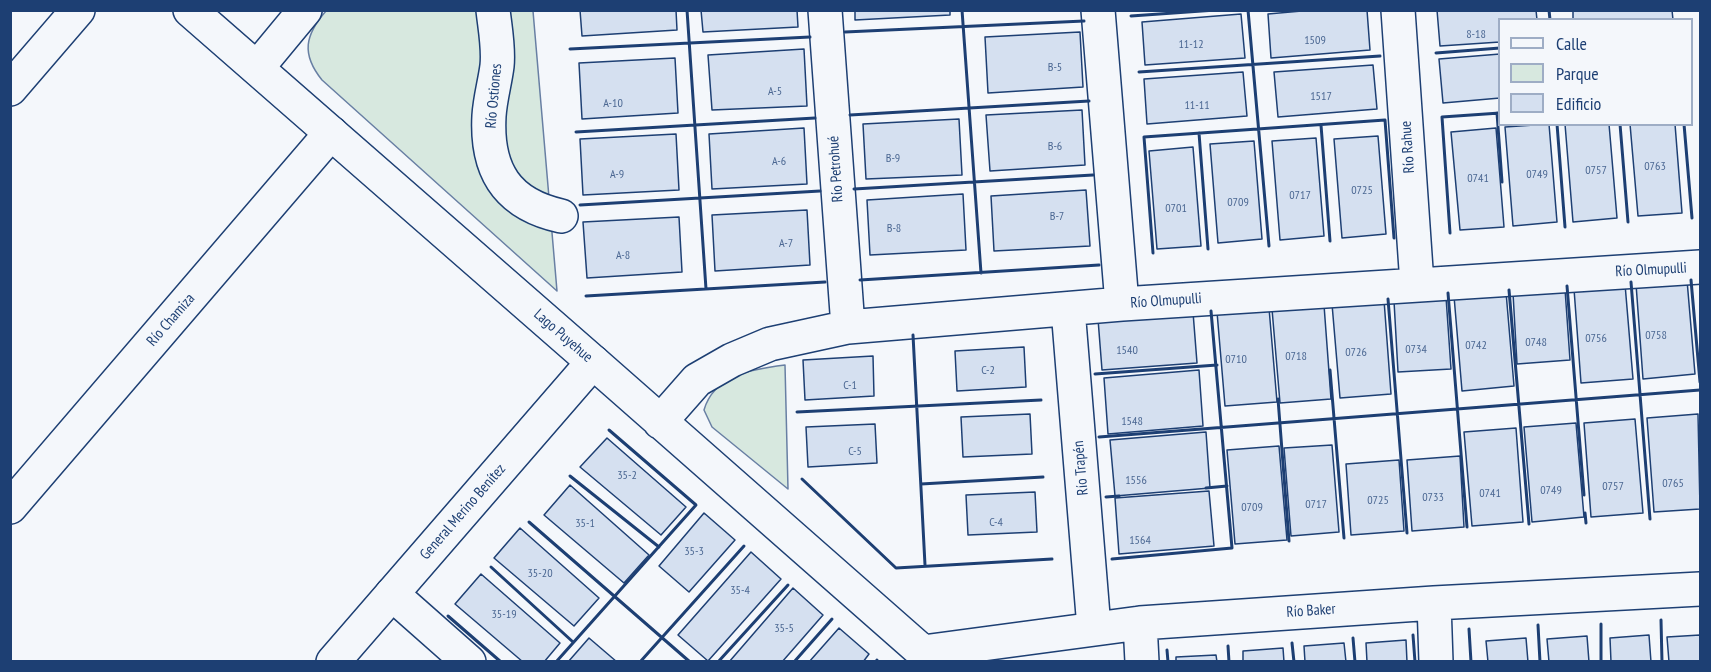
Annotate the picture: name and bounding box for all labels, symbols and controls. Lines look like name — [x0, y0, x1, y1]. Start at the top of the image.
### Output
legend — [1498, 18, 1693, 126]
house number: 8-18 — [1466, 28, 1486, 42]
text: Calle — [1556, 32, 1587, 55]
house number: 1509 — [1304, 34, 1326, 48]
house number: 11-12 — [1178, 38, 1204, 52]
house number: B-5 — [1048, 61, 1062, 75]
text: Parque — [1556, 62, 1599, 85]
street label: Río Ostiones — [482, 63, 506, 129]
house number: A-5 — [768, 85, 782, 99]
house number: 1517 — [1310, 90, 1332, 104]
text: Edificio — [1556, 92, 1601, 115]
house number: A-10 — [603, 97, 623, 111]
house number: 11-11 — [1184, 99, 1210, 113]
street label: Río Rahue — [1397, 120, 1419, 174]
street label: Río Petrohué — [825, 135, 847, 203]
house number: B-6 — [1048, 140, 1062, 154]
house number: B-9 — [886, 152, 900, 166]
house number: A-6 — [772, 155, 786, 169]
house number: 0763 — [1644, 160, 1666, 174]
house number: 0757 — [1585, 164, 1607, 178]
house number: A-9 — [610, 168, 624, 182]
house number: 0749 — [1526, 168, 1548, 182]
house number: 0741 — [1467, 172, 1489, 186]
house number: 0725 — [1351, 184, 1373, 198]
house number: 0717 — [1289, 189, 1311, 203]
house number: 0709 — [1227, 196, 1249, 210]
house number: 0701 — [1165, 202, 1187, 216]
house number: B-7 — [1050, 210, 1064, 224]
house number: B-8 — [887, 222, 901, 236]
house number: A-7 — [779, 237, 793, 251]
house number: A-8 — [616, 249, 630, 263]
street label: Río Olmupulli — [1615, 259, 1687, 281]
street label: Río Chamiza — [143, 290, 199, 350]
street label: Río Olmupulli — [1130, 290, 1202, 312]
street label: Lago Puyehue — [530, 306, 596, 366]
house number: 0758 — [1645, 329, 1667, 343]
house number: 0756 — [1585, 332, 1607, 346]
house number: 0748 — [1525, 336, 1547, 350]
house number: 0742 — [1465, 339, 1487, 353]
house number: 0734 — [1405, 343, 1427, 357]
house number: 1540 — [1116, 344, 1138, 358]
house number: 0726 — [1345, 346, 1367, 360]
house number: 0718 — [1285, 350, 1307, 364]
house number: 0710 — [1225, 353, 1247, 367]
house number: C-2 — [981, 364, 995, 378]
house number: C-1 — [843, 379, 857, 393]
house number: 1548 — [1121, 415, 1143, 429]
street label: Río Trapén — [1070, 440, 1092, 496]
house number: C-5 — [848, 445, 862, 459]
street label: General Merino Benítez — [416, 460, 510, 564]
house number: 35-2 — [617, 469, 637, 483]
house number: 1556 — [1125, 474, 1147, 488]
house number: 0765 — [1662, 477, 1684, 491]
house number: 0757 — [1602, 480, 1624, 494]
house number: 0749 — [1540, 484, 1562, 498]
house number: 0741 — [1479, 487, 1501, 501]
house number: 0733 — [1422, 491, 1444, 505]
house number: 0725 — [1367, 494, 1389, 508]
house number: 0717 — [1305, 498, 1327, 512]
house number: 0709 — [1241, 501, 1263, 515]
house number: C-4 — [989, 516, 1003, 530]
house number: 35-1 — [575, 517, 595, 531]
house number: 1564 — [1129, 534, 1151, 548]
house number: 35-3 — [684, 545, 704, 559]
house number: 35-20 — [527, 567, 553, 581]
house number: 35-4 — [730, 584, 750, 598]
street label: Río Baker — [1286, 600, 1336, 622]
house number: 35-19 — [491, 608, 517, 622]
house number: 35-5 — [774, 622, 794, 636]

